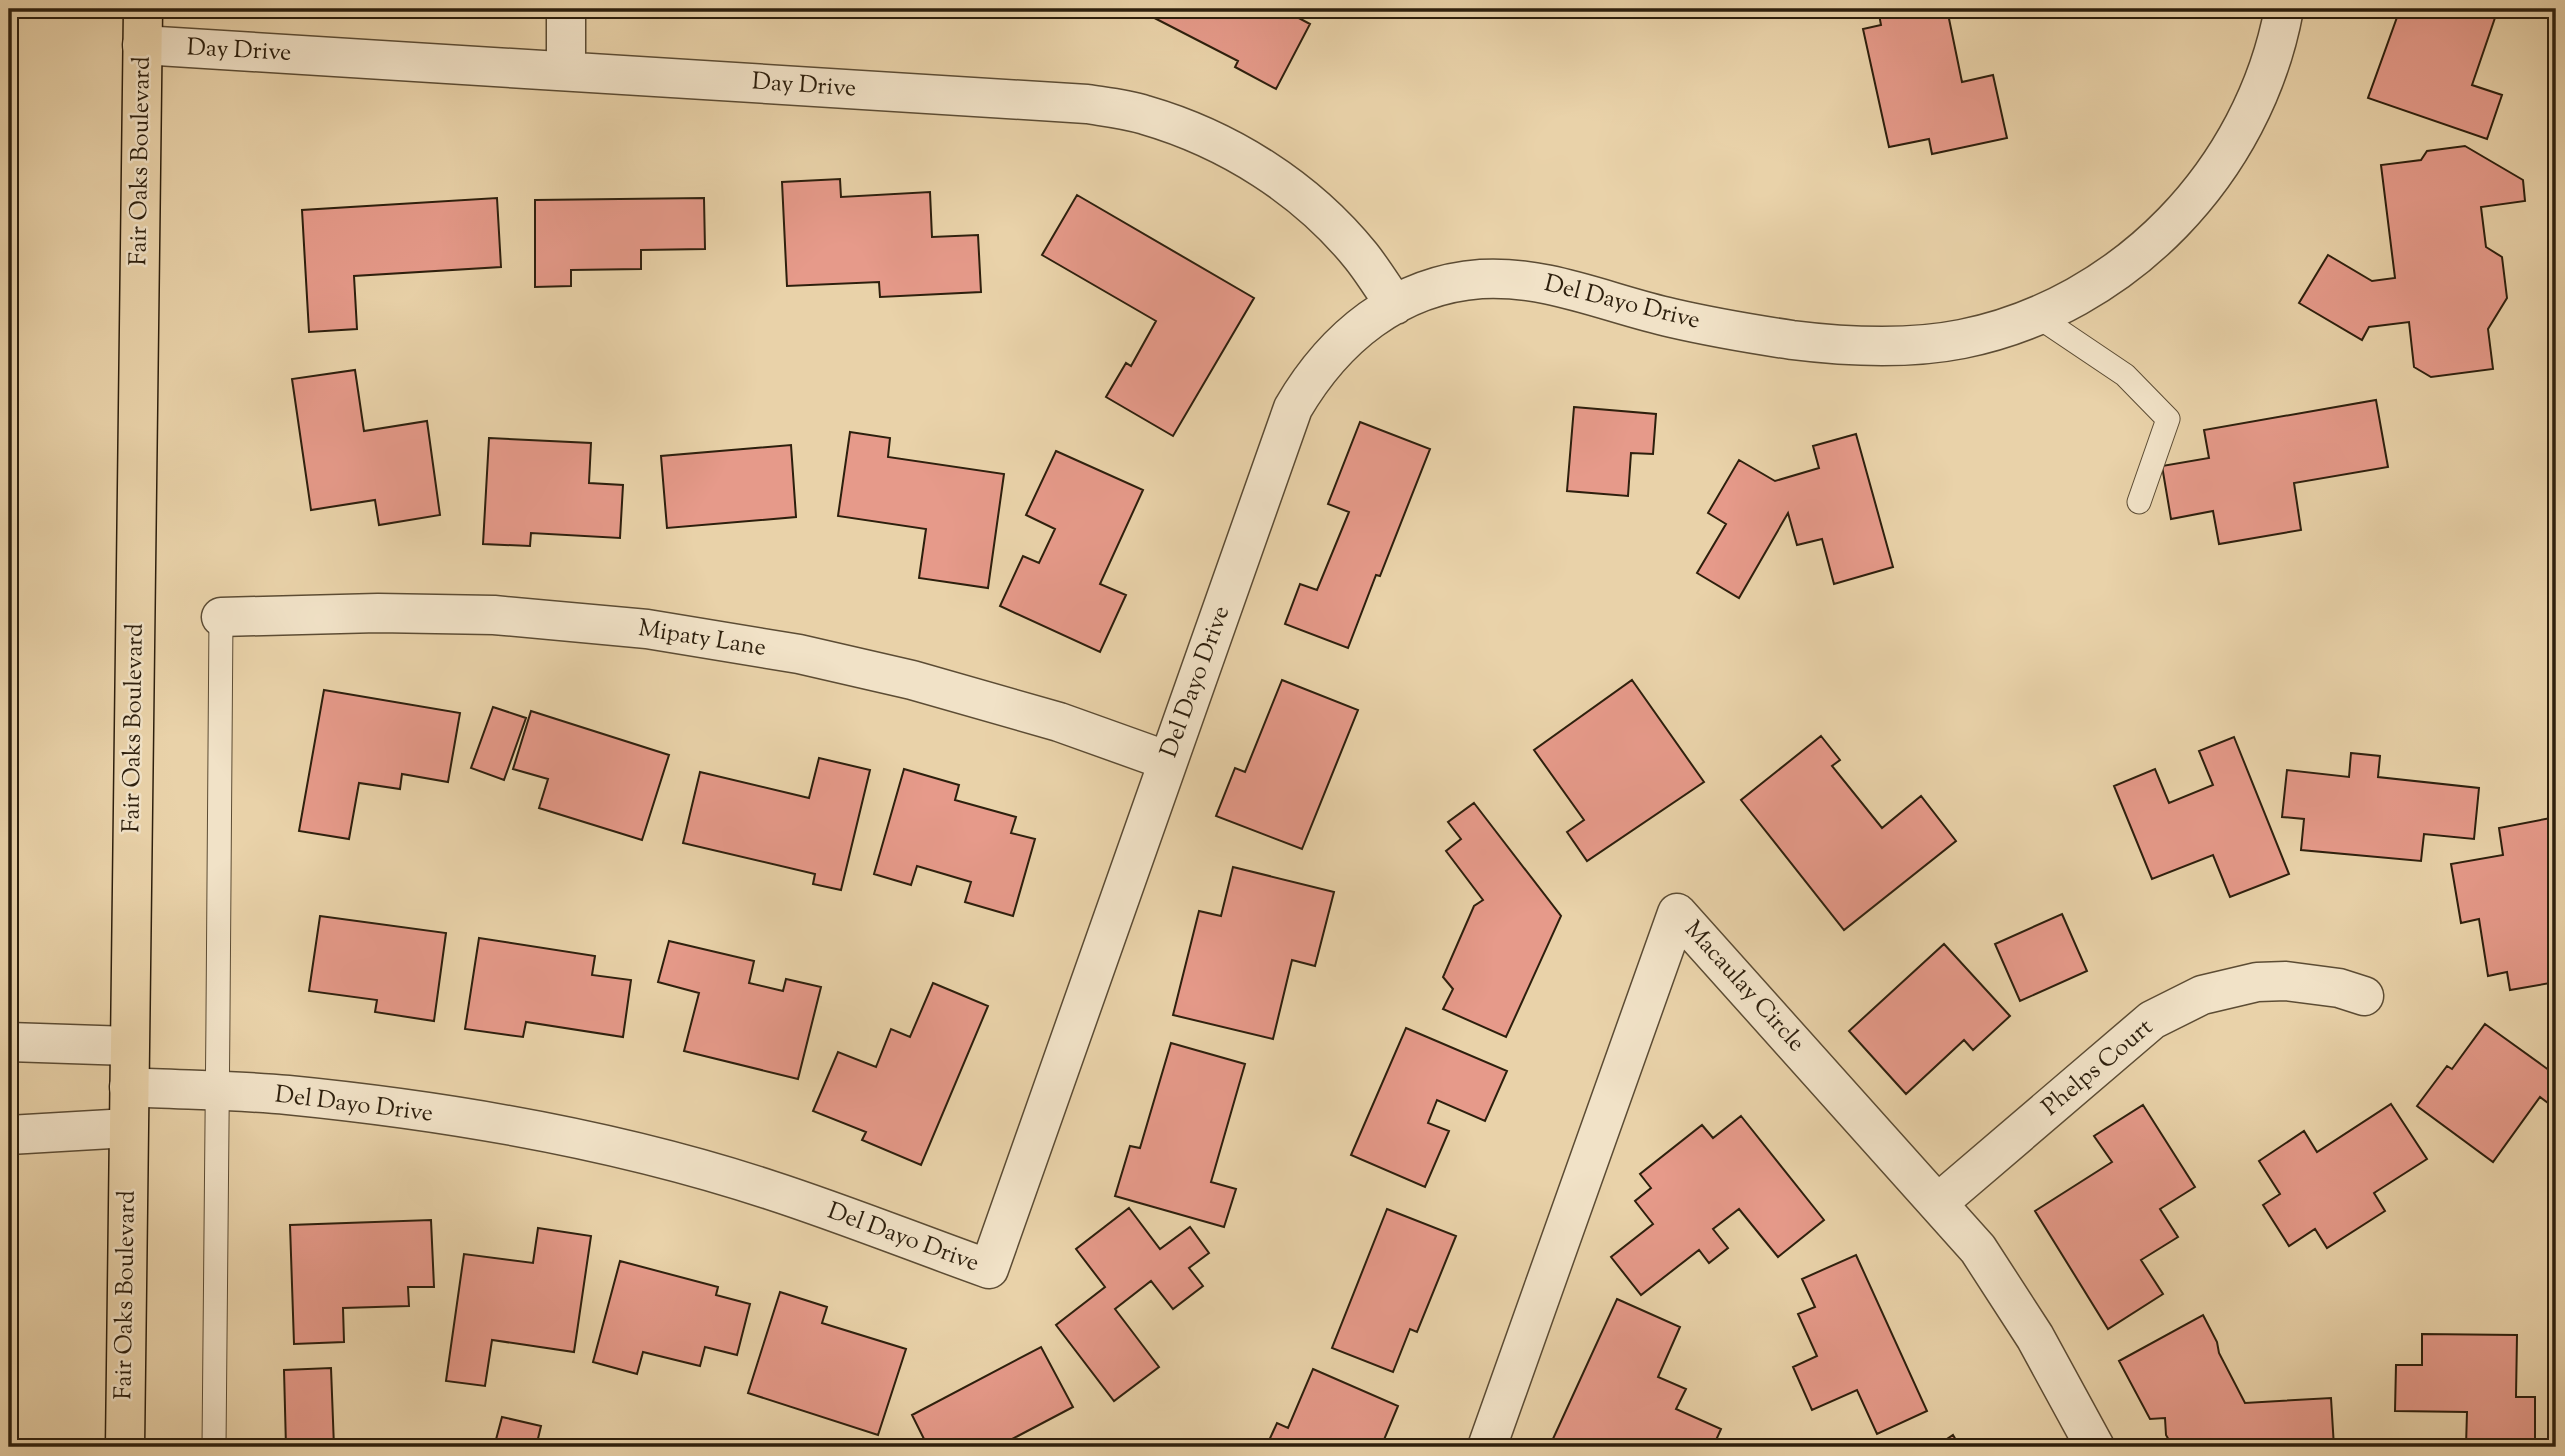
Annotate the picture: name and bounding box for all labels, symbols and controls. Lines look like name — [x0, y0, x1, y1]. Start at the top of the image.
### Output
street label: Day Drive — [186, 31, 292, 71]
street label: Fair Oaks Boulevard — [122, 56, 160, 266]
street label: Day Drive — [751, 65, 857, 107]
street label: Del Dayo Drive — [1541, 267, 1703, 339]
street label: Del Dayo Drive — [1153, 601, 1239, 763]
street label: Mipaty Lane — [636, 612, 768, 666]
street label: Fair Oaks Boulevard — [115, 623, 153, 833]
street label: Macaulay Circle — [1676, 914, 1812, 1060]
street label: Phelps Court — [2035, 1011, 2161, 1125]
street label: Del Dayo Drive — [273, 1078, 435, 1132]
street label: Fair Oaks Boulevard — [107, 1190, 145, 1400]
street label: Del Dayo Drive — [822, 1195, 984, 1281]

